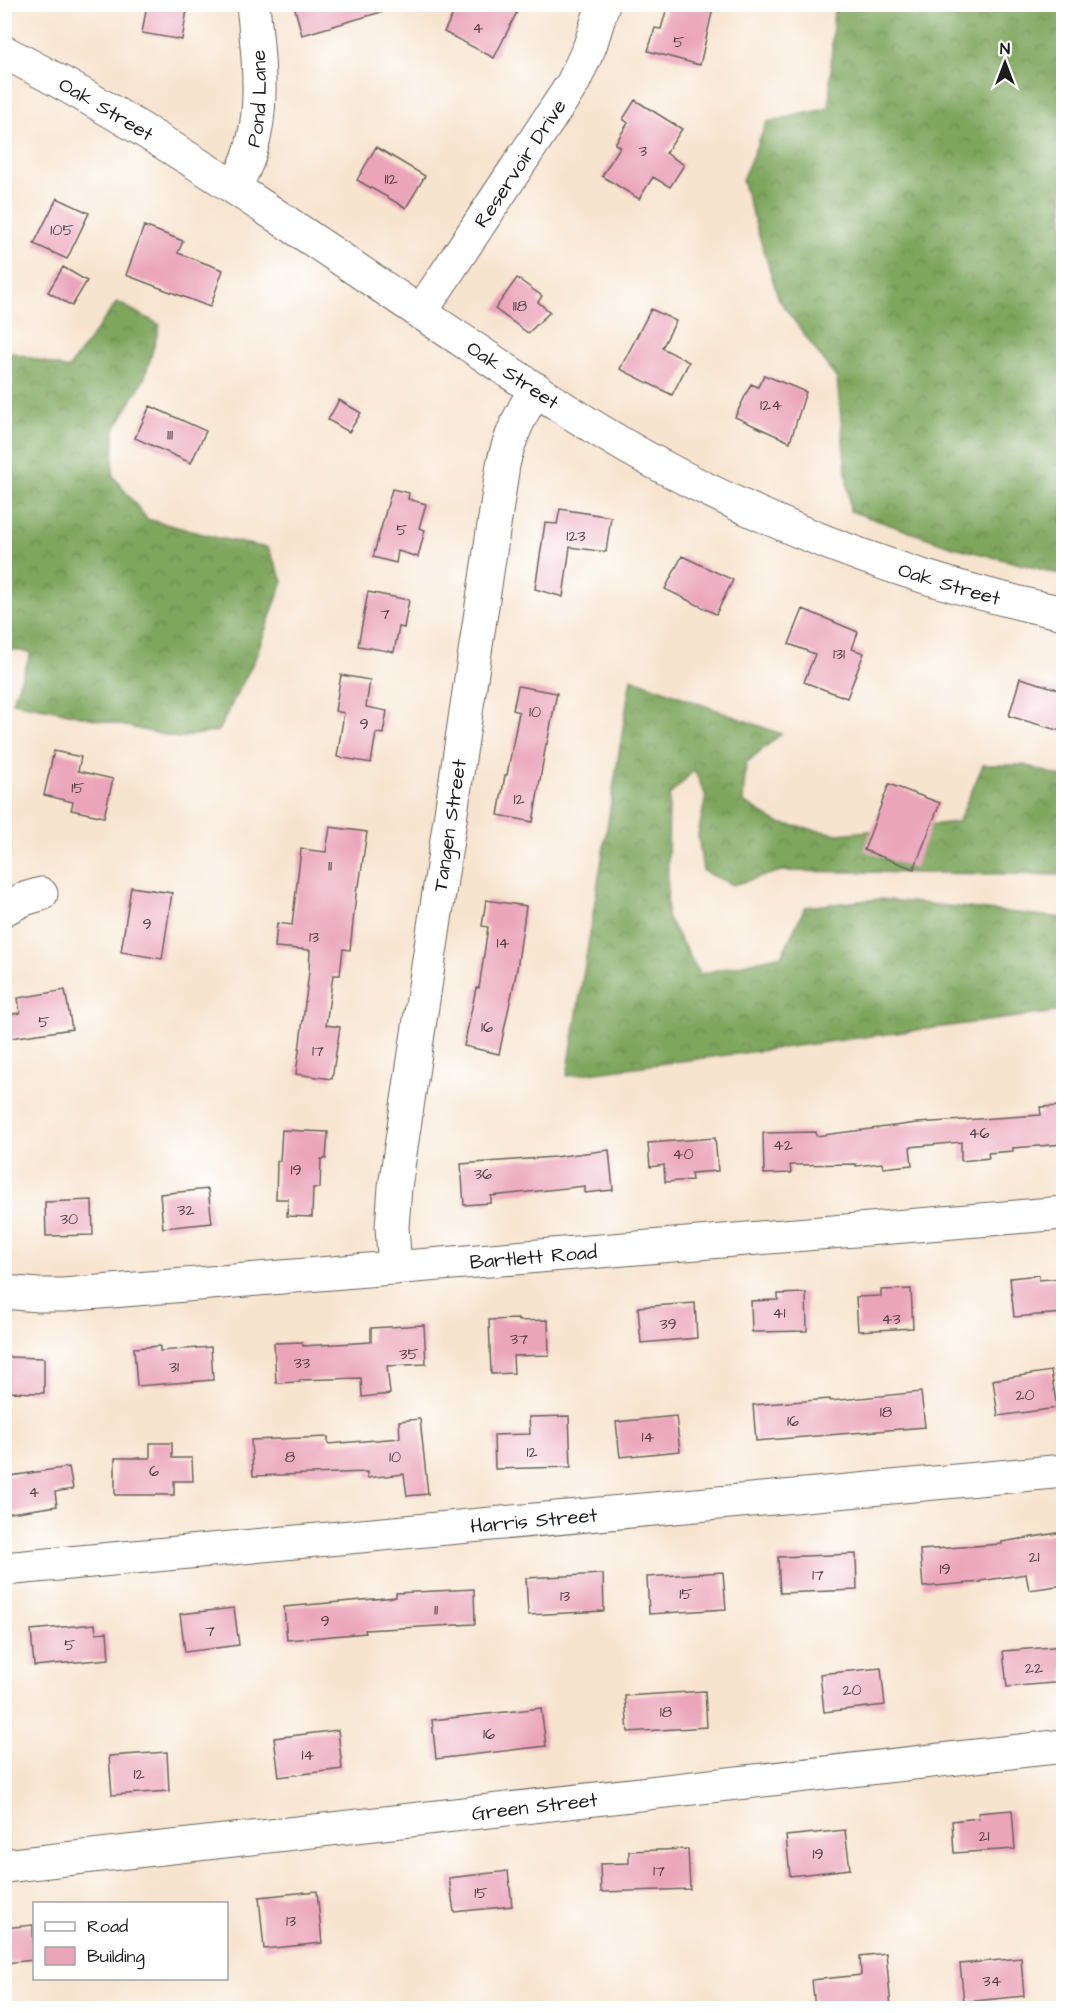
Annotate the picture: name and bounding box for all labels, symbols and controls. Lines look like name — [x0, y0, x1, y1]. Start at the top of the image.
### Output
house number: 4 — [473, 17, 484, 39]
house number: 5 — [673, 31, 685, 53]
north arrow — [975, 33, 1035, 93]
text: N — [1000, 38, 1010, 60]
street label: Pond Lane — [239, 49, 274, 150]
street label: Oak Street — [53, 71, 159, 148]
street label: Reservoir Drive — [468, 94, 574, 233]
house number: 3 — [639, 140, 647, 162]
house number: 112 — [384, 168, 398, 190]
house number: 105 — [50, 219, 74, 241]
house number: 118 — [513, 295, 527, 317]
street label: Oak Street — [461, 334, 564, 416]
house number: 124 — [760, 394, 782, 416]
house number: 111 — [167, 424, 173, 446]
house number: 5 — [396, 519, 408, 541]
house number: 123 — [566, 525, 586, 547]
street label: Oak Street — [894, 556, 1003, 613]
house number: 7 — [380, 603, 390, 625]
house number: 131 — [833, 643, 845, 665]
house number: 10 — [529, 701, 541, 723]
house number: 9 — [359, 713, 369, 735]
street label: Tangen Street — [426, 757, 474, 894]
house number: 15 — [71, 777, 85, 799]
house number: 12 — [513, 788, 525, 810]
house number: 11 — [328, 855, 332, 877]
house number: 9 — [142, 913, 152, 935]
house number: 13 — [309, 926, 319, 948]
house number: 14 — [497, 932, 510, 954]
house number: 5 — [38, 1011, 50, 1033]
house number: 16 — [481, 1016, 493, 1038]
house number: 17 — [312, 1040, 324, 1062]
house number: 46 — [969, 1122, 989, 1144]
house number: 42 — [773, 1134, 793, 1156]
house number: 40 — [673, 1143, 693, 1165]
house number: 19 — [290, 1159, 302, 1181]
house number: 36 — [474, 1163, 492, 1185]
house number: 32 — [177, 1199, 195, 1221]
house number: 30 — [60, 1208, 78, 1230]
street label: Bartlett Road — [469, 1238, 598, 1277]
house number: 41 — [773, 1302, 785, 1324]
house number: 43 — [881, 1308, 901, 1330]
house number: 39 — [659, 1313, 677, 1335]
house number: 37 — [510, 1328, 528, 1350]
house number: 35 — [399, 1343, 419, 1365]
house number: 33 — [294, 1352, 310, 1374]
house number: 31 — [169, 1356, 179, 1378]
house number: 20 — [1015, 1384, 1035, 1406]
house number: 18 — [880, 1401, 892, 1423]
house number: 16 — [787, 1410, 799, 1432]
house number: 14 — [642, 1426, 655, 1448]
house number: 12 — [526, 1441, 538, 1463]
house number: 8 — [285, 1446, 295, 1468]
house number: 10 — [389, 1446, 401, 1468]
house number: 6 — [149, 1460, 159, 1482]
house number: 4 — [29, 1481, 40, 1503]
street label: Harris Street — [469, 1501, 598, 1541]
house number: 21 — [1028, 1546, 1040, 1568]
house number: 19 — [939, 1558, 951, 1580]
house number: 17 — [812, 1564, 824, 1586]
house number: 15 — [679, 1583, 693, 1605]
house number: 13 — [560, 1585, 570, 1607]
house number: 11 — [434, 1599, 438, 1621]
house number: 9 — [320, 1610, 330, 1632]
house number: 7 — [205, 1620, 215, 1642]
house number: 5 — [64, 1634, 76, 1656]
house number: 22 — [1025, 1657, 1043, 1679]
house number: 20 — [842, 1679, 862, 1701]
house number: 18 — [660, 1701, 672, 1723]
house number: 16 — [483, 1723, 495, 1745]
house number: 14 — [302, 1744, 315, 1766]
house number: 12 — [133, 1763, 145, 1785]
street label: Green Street — [470, 1786, 599, 1828]
house number: 21 — [978, 1825, 990, 1847]
house number: 19 — [812, 1843, 824, 1865]
house number: 17 — [653, 1860, 665, 1882]
house number: 15 — [474, 1882, 488, 1904]
legend — [33, 1902, 228, 1980]
house number: 13 — [286, 1910, 296, 1932]
text: Road — [87, 1914, 128, 1939]
text: Building — [87, 1944, 145, 1970]
house number: 34 — [982, 1970, 1002, 1992]

